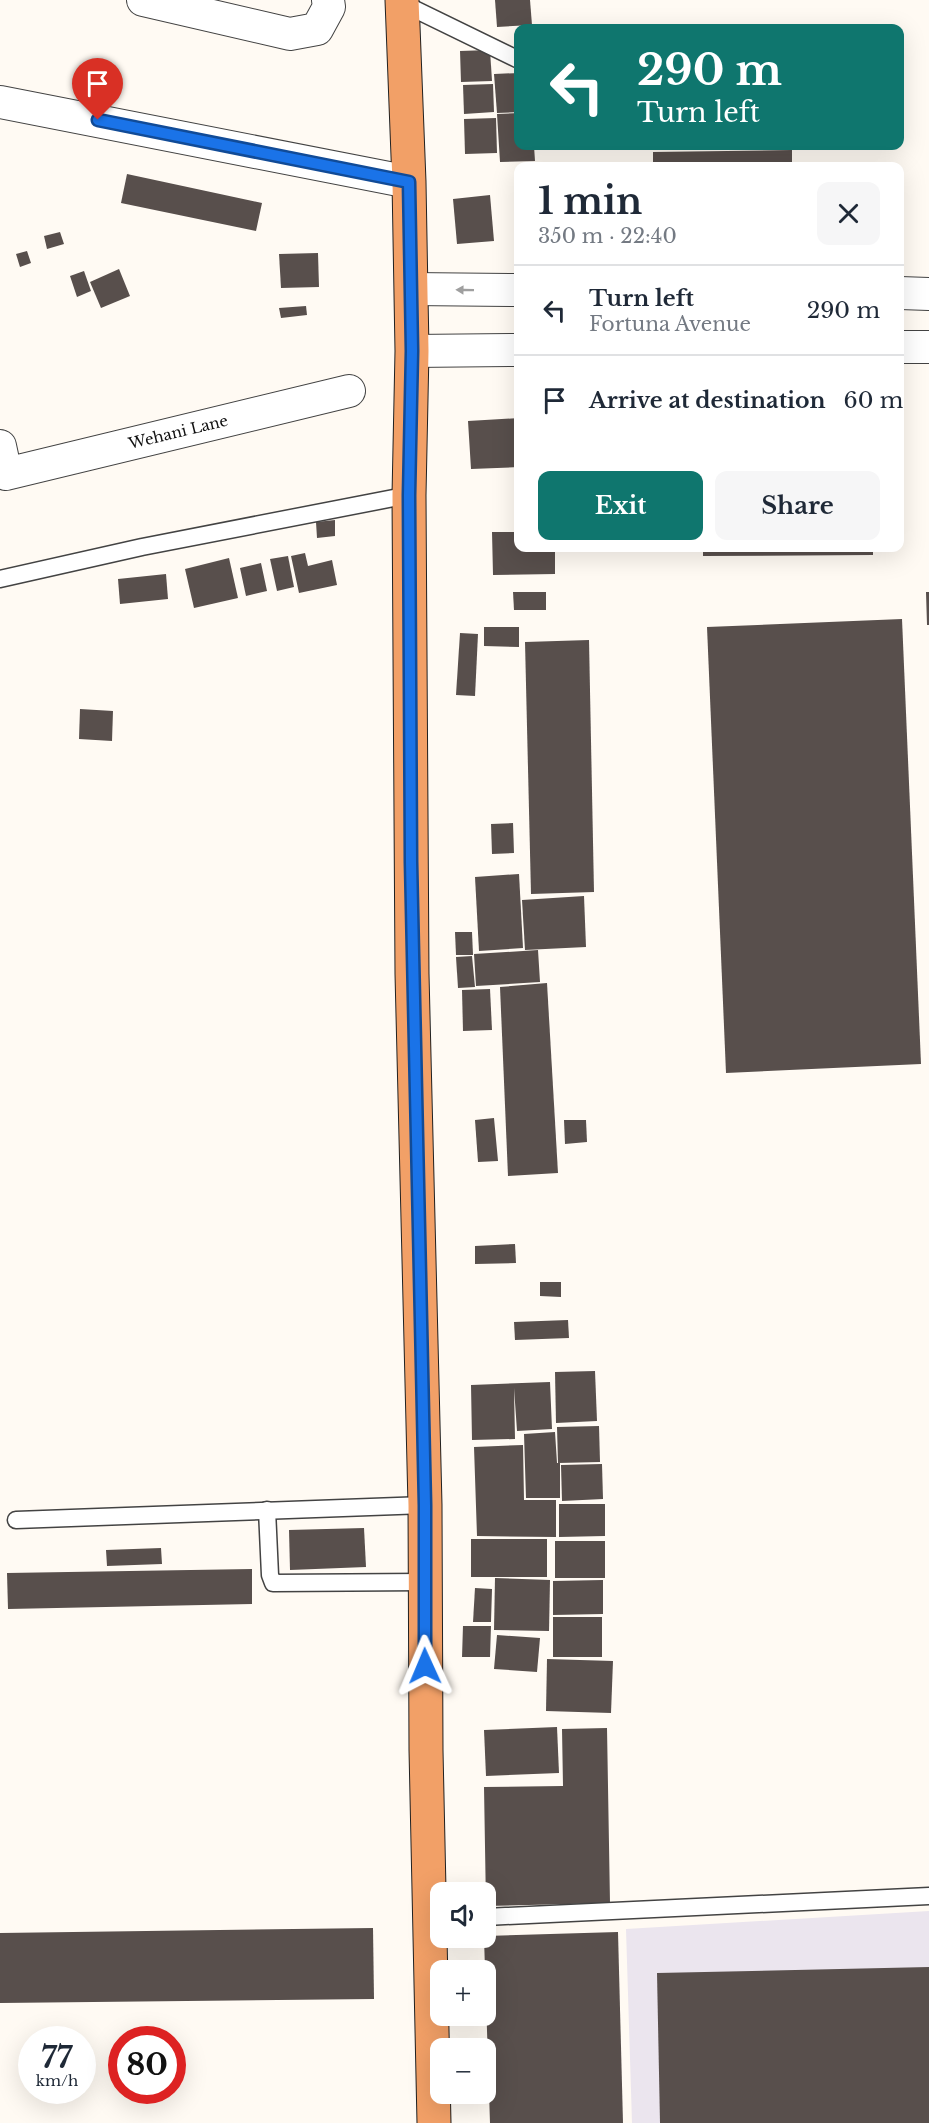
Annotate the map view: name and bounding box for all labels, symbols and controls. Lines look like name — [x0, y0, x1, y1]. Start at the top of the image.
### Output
text: 290 m — [637, 44, 782, 96]
icon: left — [538, 48, 616, 126]
pin — [72, 58, 123, 120]
icon: arrive — [81, 67, 114, 100]
text: Turn left — [637, 96, 760, 129]
text: 1 min — [538, 179, 642, 224]
button: close — [817, 182, 880, 245]
text: 350 m · 22:40 — [538, 224, 677, 248]
one-way arrow — [456, 285, 475, 295]
text: Turn left — [589, 285, 694, 312]
icon: left — [538, 294, 571, 327]
text: 290 m — [807, 297, 880, 324]
text: Fortuna Avenue — [589, 312, 751, 336]
icon: arrive — [538, 384, 571, 417]
text: Arrive at destination — [589, 387, 826, 414]
text: 60 m — [844, 387, 903, 414]
street label: Wehani Lane — [126, 411, 230, 453]
button: Exit — [538, 471, 703, 540]
button: Share — [715, 471, 880, 540]
position arrow — [393, 1634, 457, 1698]
map controls — [430, 1882, 496, 2104]
button: sound — [430, 1882, 496, 1948]
button: + — [430, 1960, 496, 2026]
speed limit sign: 80 — [108, 2026, 186, 2104]
button: − — [430, 2038, 496, 2104]
text: 77 — [42, 2039, 72, 2076]
text: km/h — [36, 2071, 78, 2090]

